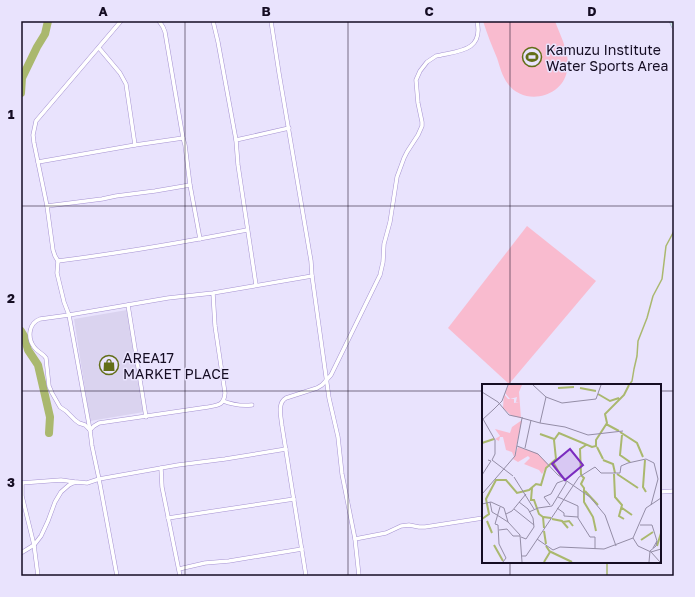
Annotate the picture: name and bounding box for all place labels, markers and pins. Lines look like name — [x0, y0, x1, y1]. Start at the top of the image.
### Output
place label: Kamuzu Institute Water Sports Area — [546, 41, 668, 74]
sports icon: Kamuzu Institute Water Sports Area — [521, 46, 543, 68]
place label: AREA17 MARKET PLACE — [123, 349, 229, 382]
shop icon: AREA17 MARKET PLACE — [98, 354, 120, 376]

